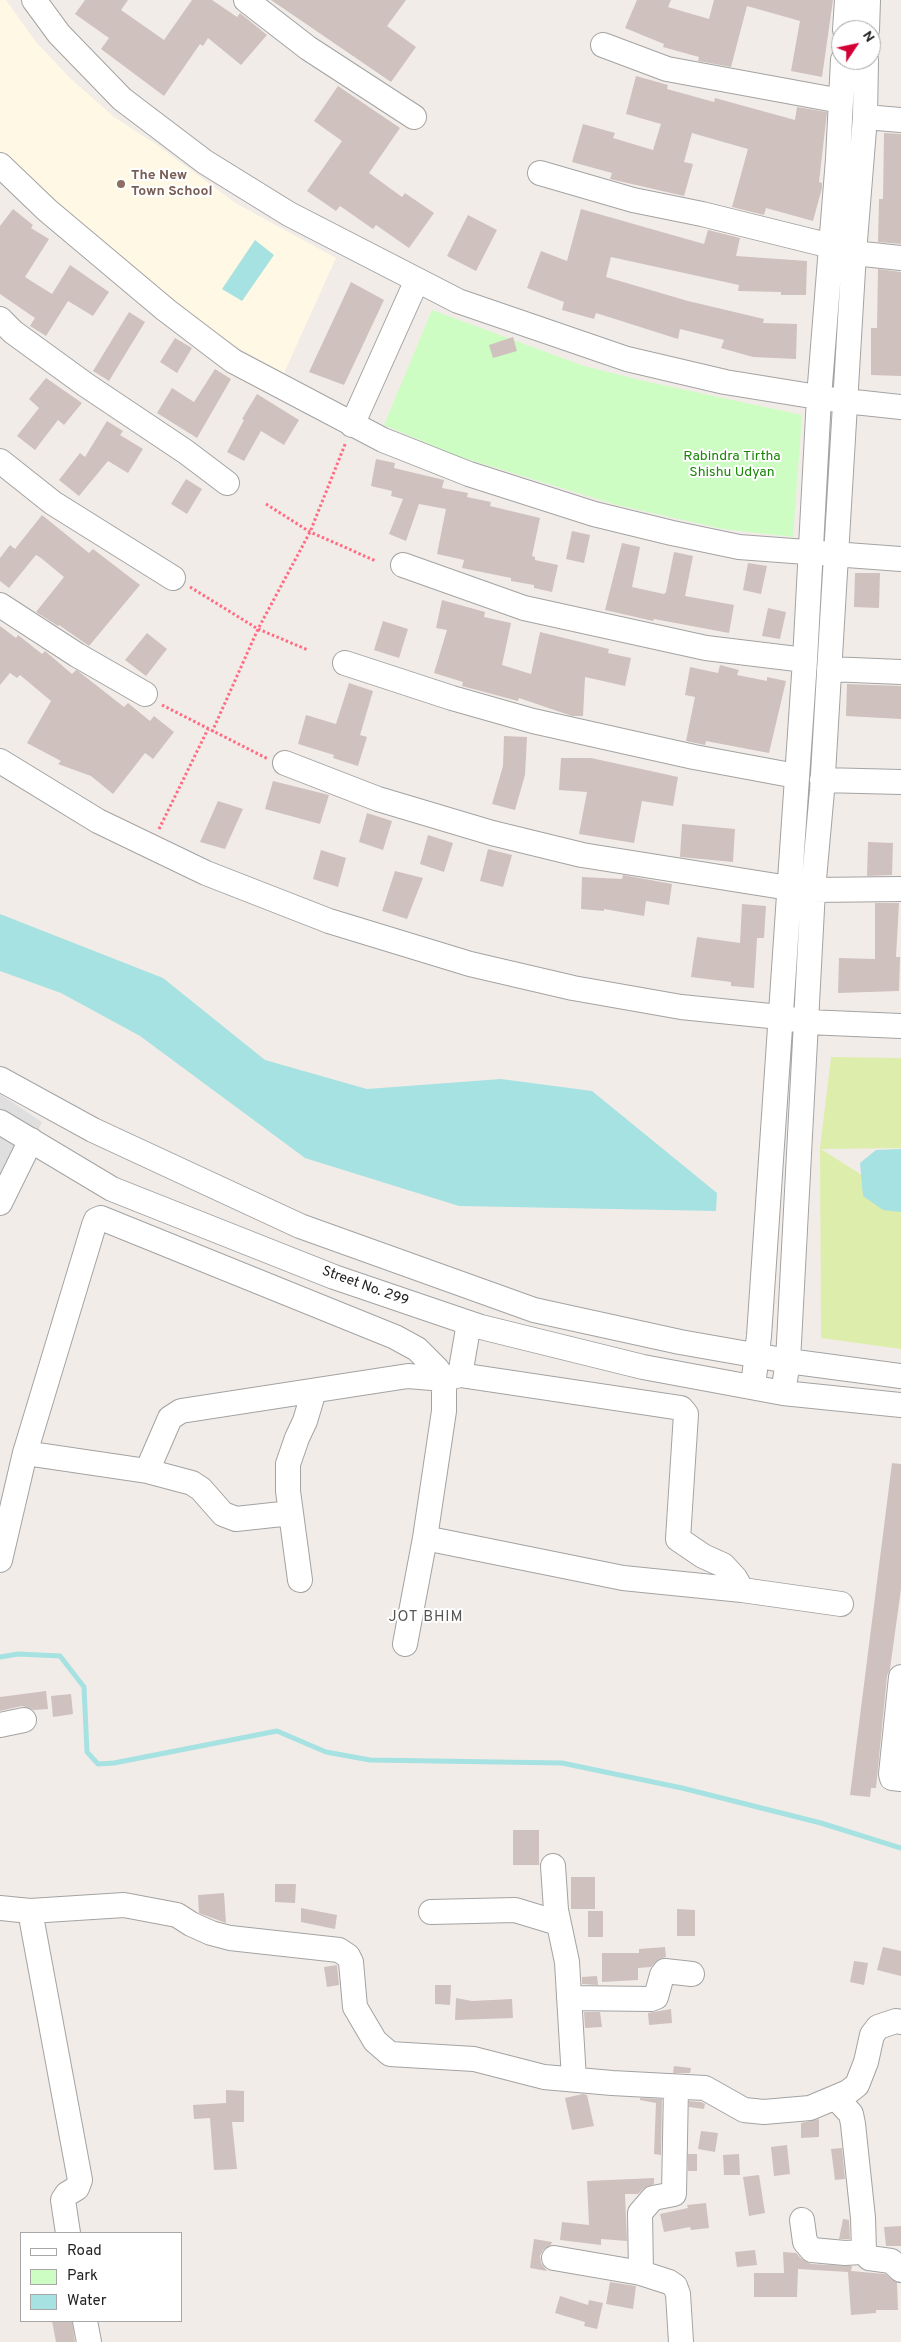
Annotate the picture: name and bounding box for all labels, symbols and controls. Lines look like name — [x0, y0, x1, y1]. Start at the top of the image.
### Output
north arrow — [831, 20, 881, 70]
text: N — [858, 28, 878, 46]
place label: The New Town School — [131, 168, 213, 200]
marker: The New Town School — [115, 178, 127, 190]
park label: Rabindra Tirtha Shishu Udyan — [683, 449, 781, 482]
street label: Street No. 299 — [319, 1264, 411, 1310]
district label: JOT BHIM — [387, 1609, 465, 1627]
legend — [20, 2232, 182, 2322]
text: Road — [67, 2242, 102, 2261]
text: Park — [67, 2267, 98, 2286]
text: Water — [67, 2292, 106, 2311]

